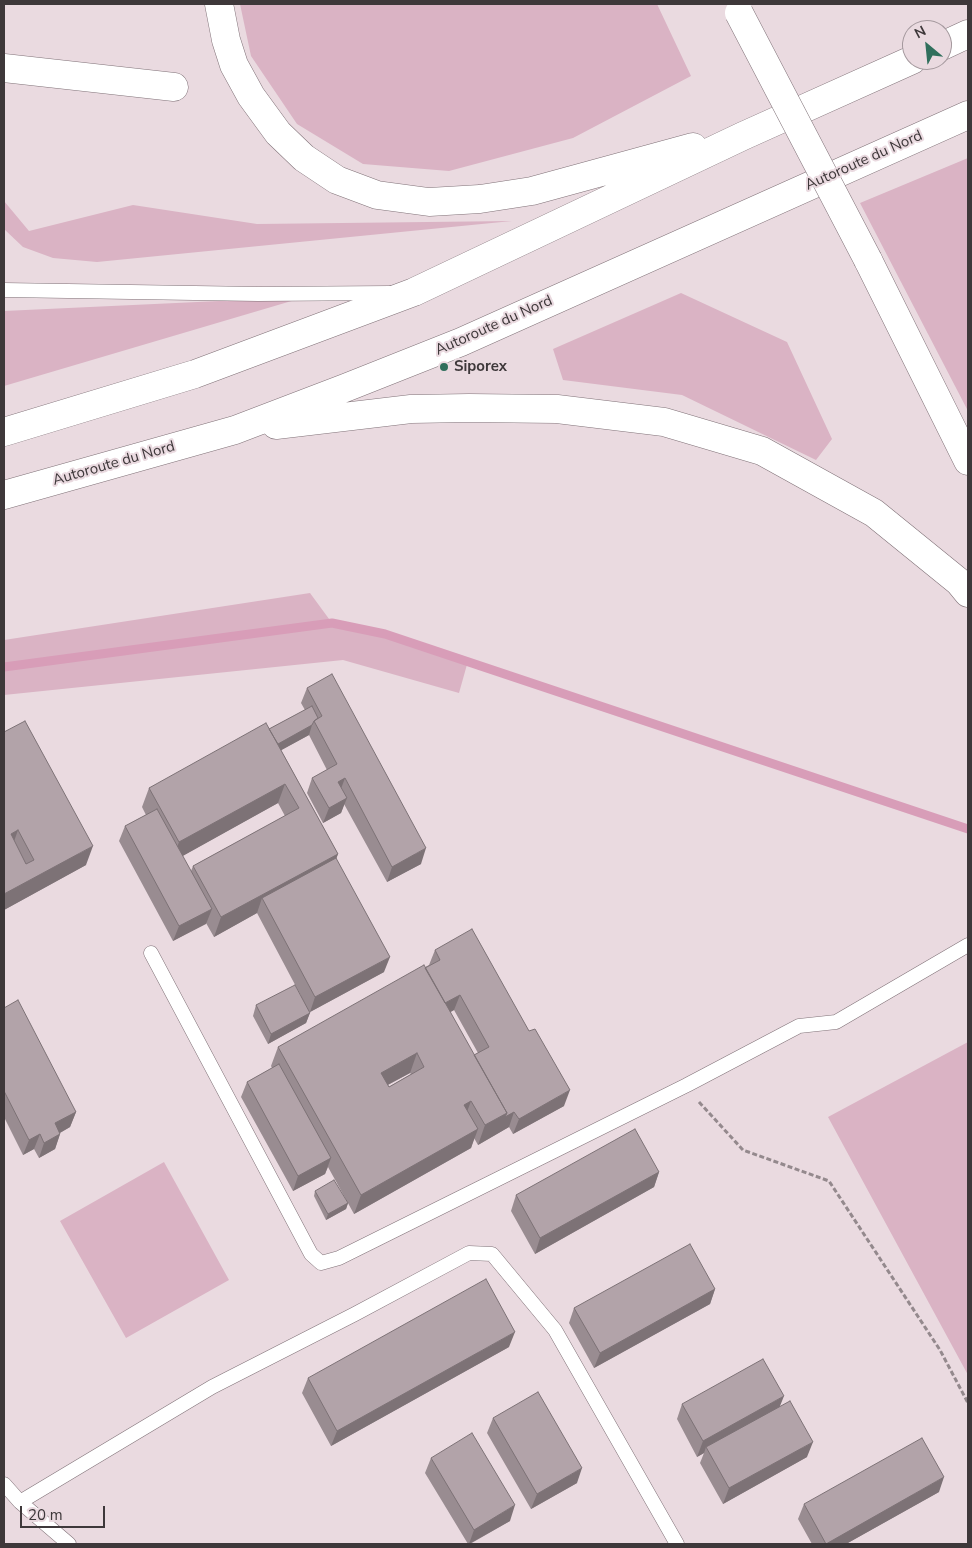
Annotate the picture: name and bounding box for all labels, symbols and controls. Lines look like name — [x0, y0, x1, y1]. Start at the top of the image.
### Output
north arrow — [902, 20, 952, 70]
text: N — [911, 21, 929, 43]
street label: Autoroute du Nord — [803, 127, 925, 195]
street label: Autoroute du Nord — [433, 292, 555, 360]
place label: Siporex — [454, 358, 507, 376]
marker: Siporex — [438, 361, 450, 373]
street label: Autoroute du Nord — [51, 438, 177, 490]
scale bar — [22, 1496, 108, 1528]
text: 20 m — [28, 1505, 63, 1525]

